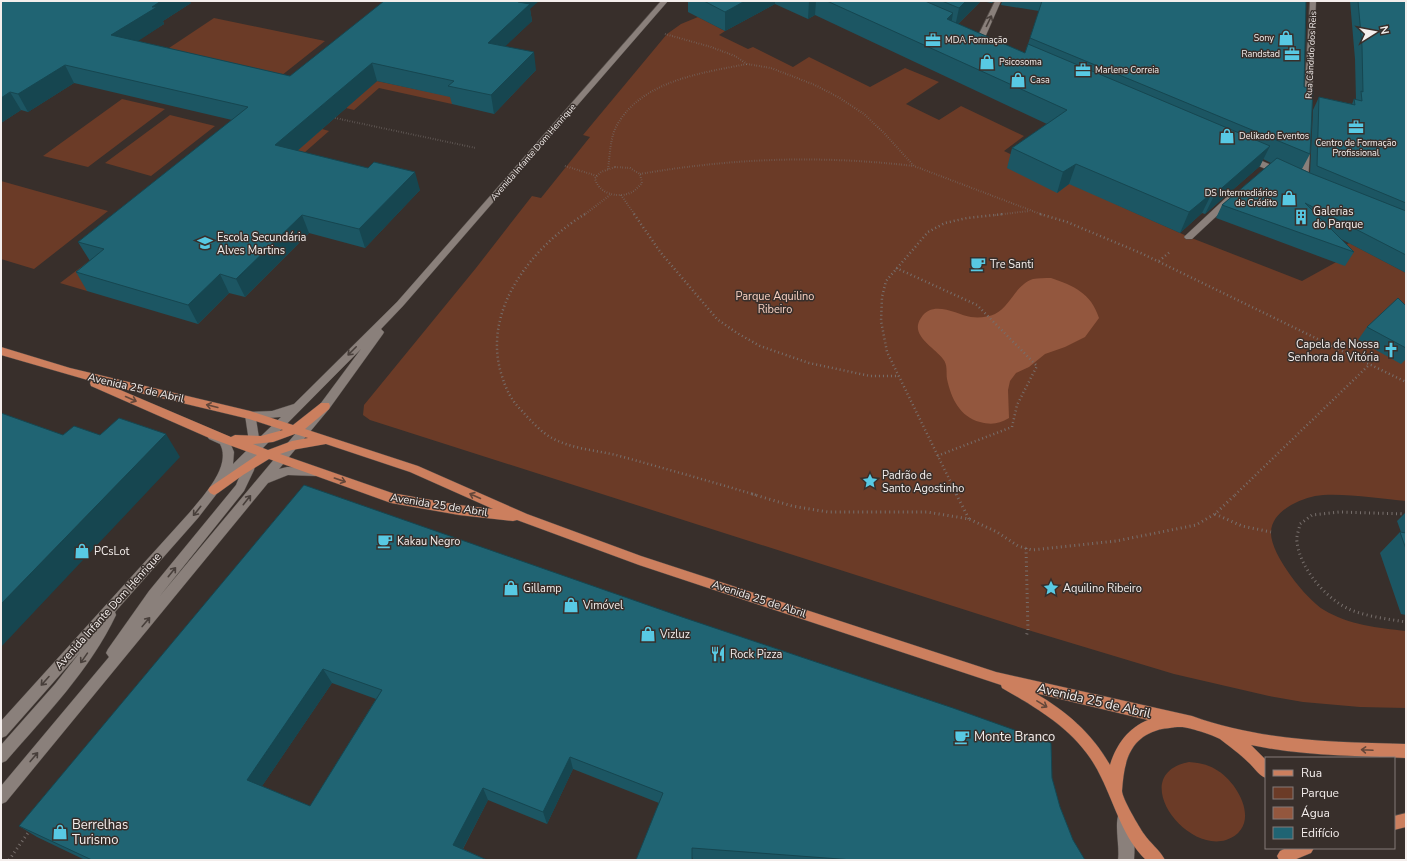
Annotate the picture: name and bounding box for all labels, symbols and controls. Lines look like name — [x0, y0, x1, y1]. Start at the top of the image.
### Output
street label: Rua Cândido dos Reis — [1303, 11, 1319, 99]
north arrow — [1355, 12, 1395, 52]
one-way arrow — [986, 16, 993, 28]
text: N — [1376, 25, 1392, 36]
shop icon: Sony — [1277, 29, 1295, 47]
office icon: MDA Formação — [924, 31, 942, 49]
place label: Sony — [1254, 32, 1274, 44]
place label: MDA Formação — [945, 34, 1008, 46]
office icon: Randstad — [1283, 45, 1301, 63]
place label: Randstad — [1241, 48, 1280, 60]
shop icon: Psicosoma — [978, 53, 996, 71]
place label: Psicosoma — [999, 56, 1042, 68]
office icon: Marlene Correia — [1074, 61, 1092, 79]
place label: Marlene Correia — [1095, 64, 1159, 76]
shop icon: Casa — [1009, 71, 1027, 89]
place label: Casa — [1030, 74, 1050, 86]
street label: Avenida Infante Dom Henrique — [488, 101, 579, 203]
office icon: Centro de Formação Profissional — [1347, 118, 1365, 136]
shop icon: Delikado Eventos — [1218, 127, 1236, 145]
place label: Delikado Eventos — [1239, 130, 1309, 142]
place label: Centro de Formação Profissional — [1316, 137, 1397, 159]
place label: DS Intermediários de Crédito — [1205, 187, 1277, 209]
shop icon: DS Intermediários de Crédito — [1280, 189, 1298, 207]
place label: Galerias do Parque — [1313, 204, 1363, 232]
building icon: Galerias do Parque — [1292, 208, 1310, 226]
place label: Escola Secundária Alves Martins — [217, 230, 306, 258]
school or university icon: Escola Secundária Alves Martins — [196, 234, 214, 252]
cafe icon: Tre Santi — [969, 255, 987, 273]
place label: Tre Santi — [990, 257, 1034, 272]
park label: Parque Aquilino Ribeiro — [736, 289, 814, 317]
place label: Capela de Nossa Senhora da Vitória — [1288, 337, 1379, 365]
church icon: Capela de Nossa Senhora da Vitória — [1382, 341, 1400, 359]
one-way arrow — [347, 346, 357, 356]
street label: Avenida 25 de Abril — [86, 370, 186, 407]
one-way arrow — [124, 396, 136, 403]
one-way arrow — [205, 402, 218, 410]
place label: Padrão de Santo Agostinho — [882, 468, 964, 496]
place icon: Padrão de Santo Agostinho — [861, 472, 879, 490]
one-way arrow — [333, 477, 346, 484]
street label: Avenida 25 de Abril — [389, 490, 489, 520]
one-way arrow — [469, 492, 481, 499]
one-way arrow — [242, 495, 251, 506]
one-way arrow — [193, 505, 202, 516]
cafe icon: Kakau Negro — [376, 532, 394, 550]
place label: Kakau Negro — [397, 534, 460, 549]
shop icon: PCsLot — [73, 542, 91, 560]
place label: PCsLot — [94, 544, 129, 559]
street label: Avenida Infante Dom Henrique — [52, 549, 165, 673]
one-way arrow — [167, 566, 176, 577]
street label: Avenida 25 de Abril — [710, 577, 809, 622]
shop icon: Gillamp — [502, 579, 520, 597]
place icon: Aquilino Ribeiro — [1042, 579, 1060, 597]
place label: Gillamp — [523, 581, 562, 596]
place label: Aquilino Ribeiro — [1063, 581, 1142, 596]
shop icon: Vimóvel — [562, 596, 580, 614]
place label: Vimóvel — [582, 598, 624, 613]
one-way arrow — [141, 617, 150, 628]
shop icon: Vizluz — [639, 625, 657, 643]
place label: Vizluz — [659, 627, 690, 642]
restaurant icon: Rock Pizza — [709, 645, 727, 663]
place label: Rock Pizza — [730, 647, 782, 662]
one-way arrow — [80, 652, 88, 663]
one-way arrow — [41, 676, 50, 686]
street label: Avenida 25 de Abril — [1035, 679, 1153, 723]
one-way arrow — [1036, 700, 1048, 708]
cafe icon: Monte Branco — [953, 728, 971, 746]
place label: Monte Branco — [974, 728, 1055, 746]
one-way arrow — [1361, 747, 1374, 754]
one-way arrow — [29, 752, 38, 763]
legend — [1265, 757, 1395, 849]
text: Rua — [1301, 765, 1322, 781]
text: Parque — [1301, 785, 1339, 801]
text: Água — [1301, 805, 1330, 821]
place label: Berrelhas Turismo — [72, 816, 128, 849]
shop icon: Berrelhas Turismo — [51, 823, 69, 841]
text: Edifício — [1301, 825, 1340, 841]

